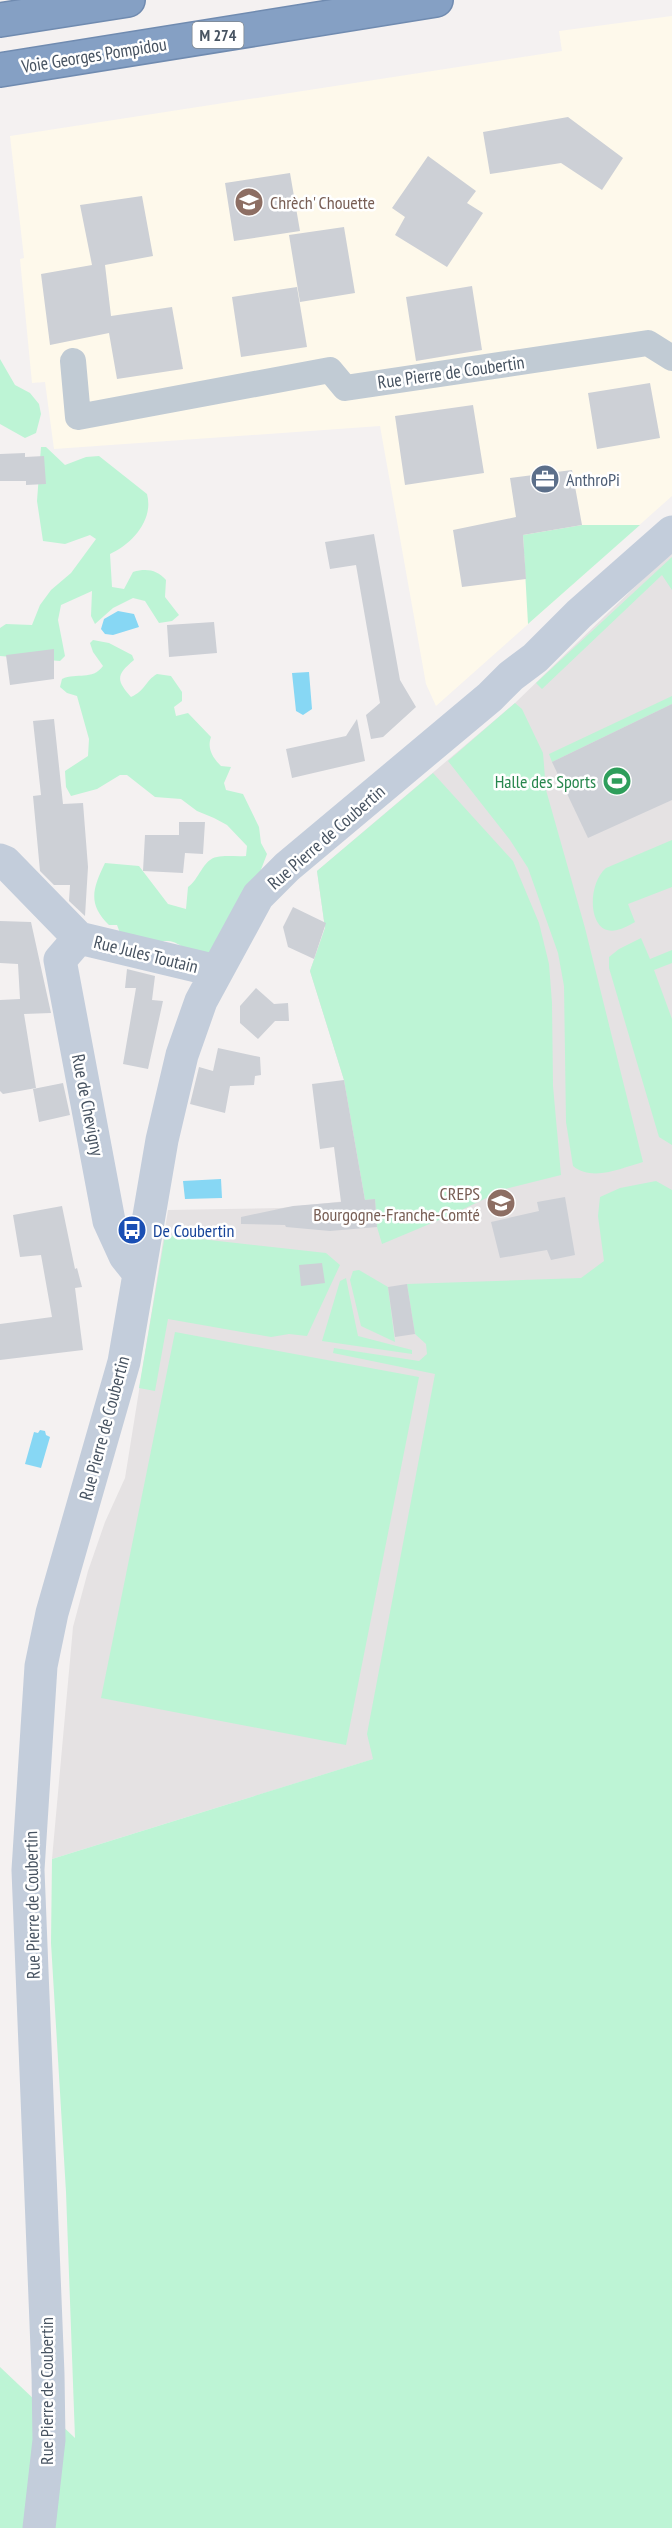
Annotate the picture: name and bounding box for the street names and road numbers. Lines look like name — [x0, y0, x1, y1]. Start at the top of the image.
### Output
road number: M 274 — [192, 22, 244, 48]
street label: Voie Georges Pompidou — [19, 32, 168, 78]
street label: Rue Pierre de Coubertin — [376, 350, 526, 394]
street label: Rue Pierre de Coubertin — [263, 780, 389, 894]
street label: Rue Jules Toutain — [91, 930, 201, 978]
street label: Rue de Chevigny — [67, 1052, 109, 1158]
street label: Rue Pierre de Coubertin — [74, 1354, 134, 1502]
street label: Rue Pierre de Coubertin — [19, 1831, 45, 1979]
street label: Rue Pierre de Coubertin — [35, 2317, 58, 2465]

